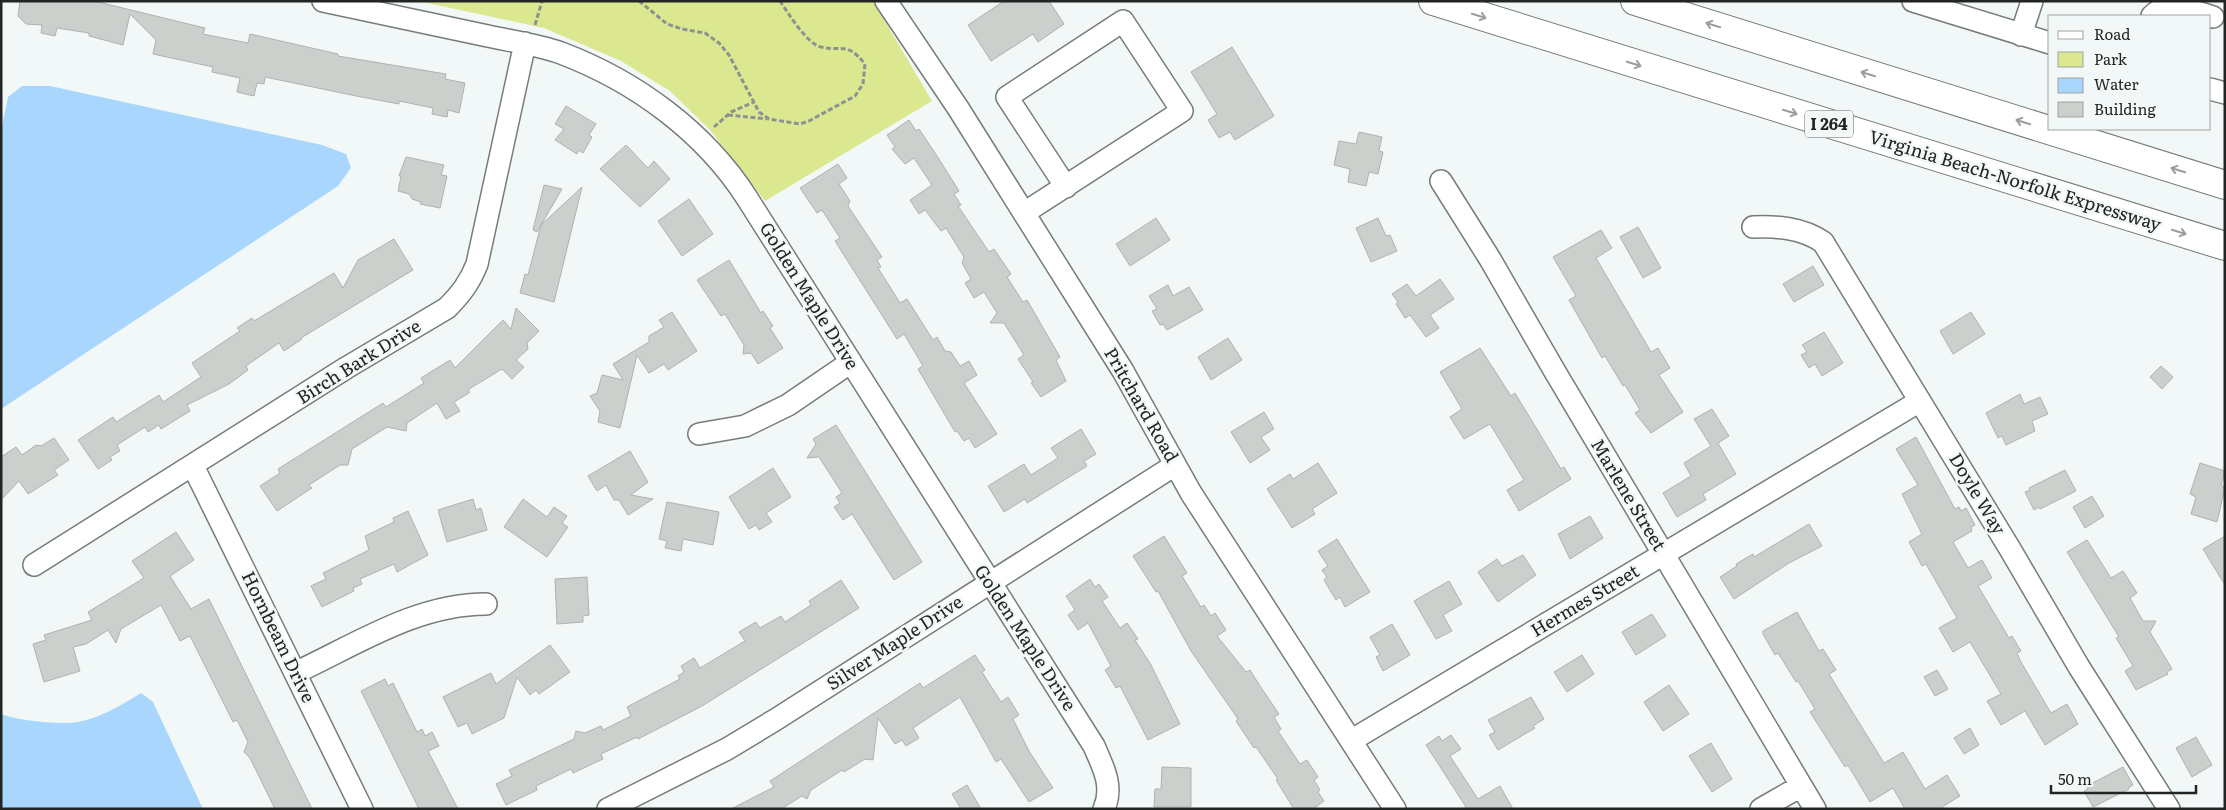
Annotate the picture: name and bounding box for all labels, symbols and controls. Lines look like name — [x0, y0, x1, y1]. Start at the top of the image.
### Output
one-way arrow — [1471, 11, 1487, 21]
legend — [2048, 15, 2211, 130]
one-way arrow — [1705, 20, 1721, 30]
text: Road — [2094, 22, 2130, 45]
text: Park — [2094, 47, 2128, 70]
one-way arrow — [1626, 59, 1642, 69]
one-way arrow — [1860, 68, 1876, 78]
text: Water — [2094, 72, 2139, 95]
text: Building — [2094, 97, 2156, 120]
one-way arrow — [1781, 107, 1797, 117]
road number: I 264 — [1805, 110, 1853, 138]
one-way arrow — [2015, 116, 2031, 126]
street label: Virginia Beach-Norfolk Expressway — [1866, 122, 2165, 237]
one-way arrow — [2171, 165, 2187, 174]
street label: Golden Maple Drive — [754, 216, 867, 374]
one-way arrow — [2171, 228, 2187, 238]
street label: Birch Bark Drive — [291, 312, 426, 410]
street label: Pritchard Road — [1098, 342, 1186, 467]
street label: Marlene Street — [1585, 433, 1674, 556]
street label: Doyle Way — [1943, 447, 2014, 540]
street label: Hermes Street — [1525, 556, 1644, 643]
street label: Golden Maple Drive — [969, 559, 1084, 716]
street label: Hornbeam Drive — [236, 566, 323, 707]
street label: Silver Maple Drive — [821, 587, 968, 696]
scale bar — [2051, 762, 2196, 794]
text: 50 m — [2058, 767, 2092, 790]

